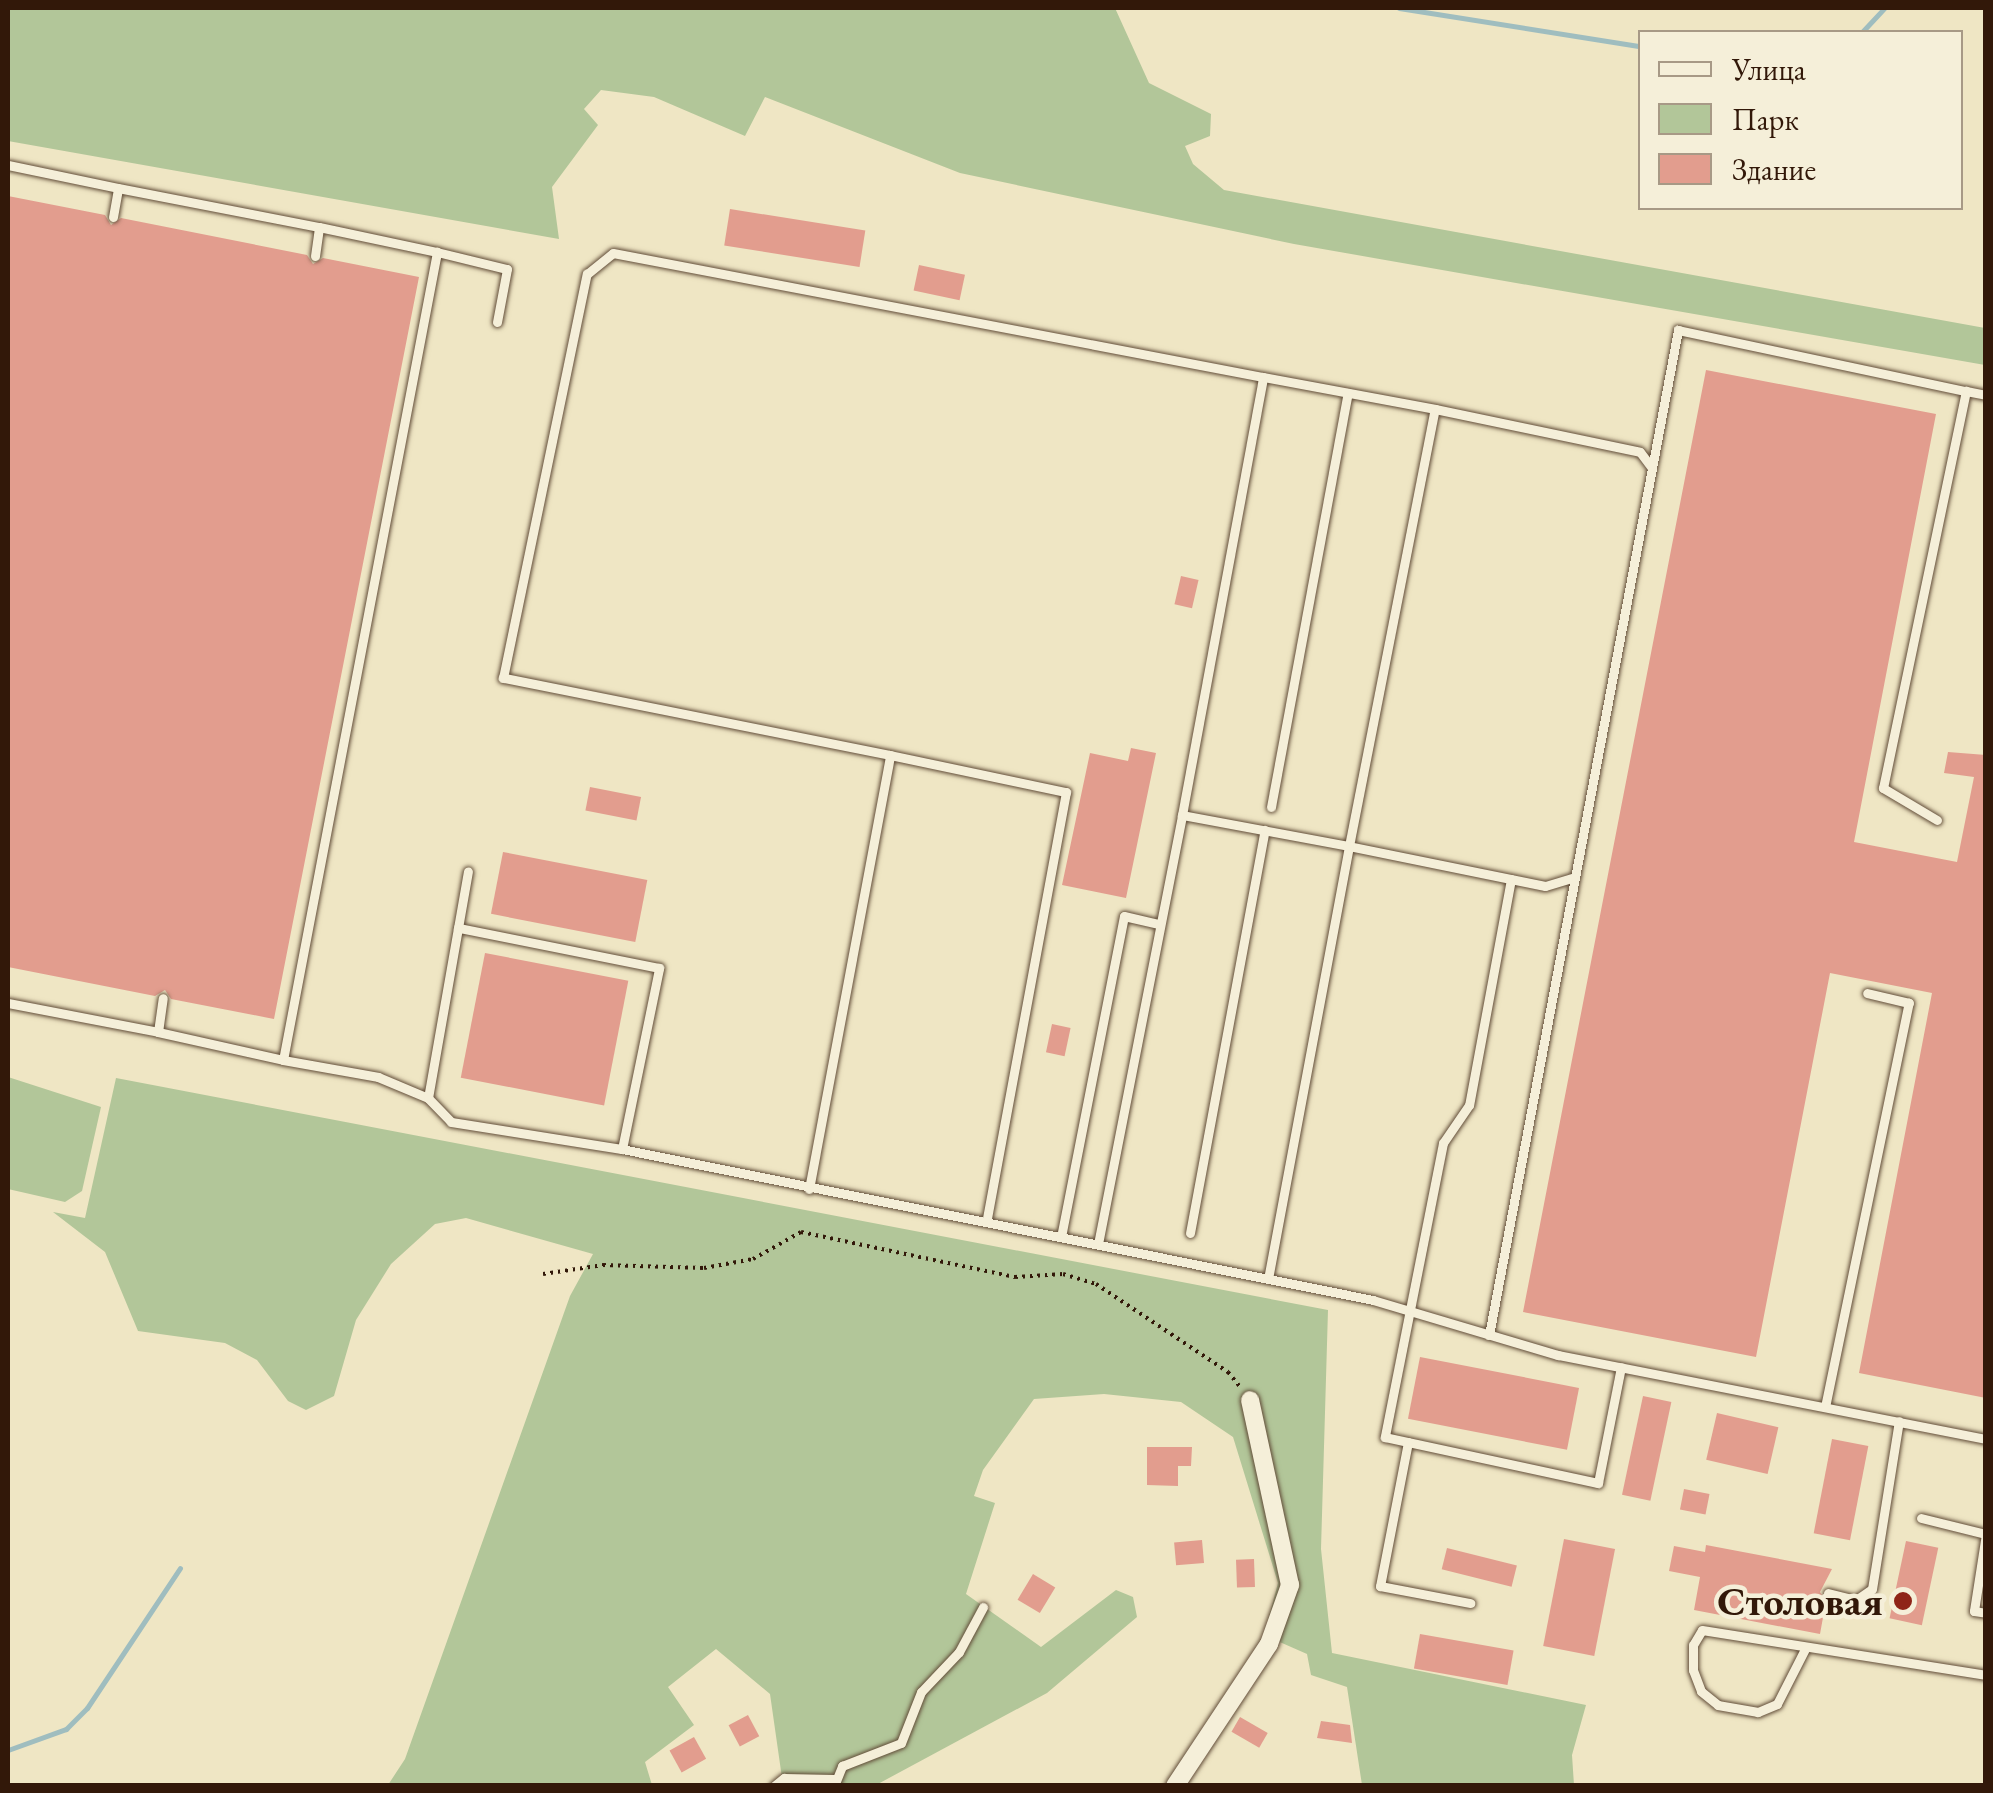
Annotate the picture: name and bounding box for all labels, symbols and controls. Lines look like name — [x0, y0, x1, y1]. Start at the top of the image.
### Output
legend — [1638, 30, 1963, 210]
text: Улица — [1732, 50, 1806, 89]
text: Парк — [1732, 100, 1799, 139]
text: Здание — [1732, 150, 1816, 189]
place label: Столовая — [1717, 1577, 1883, 1625]
marker: Столовая — [1892, 1590, 1914, 1612]

